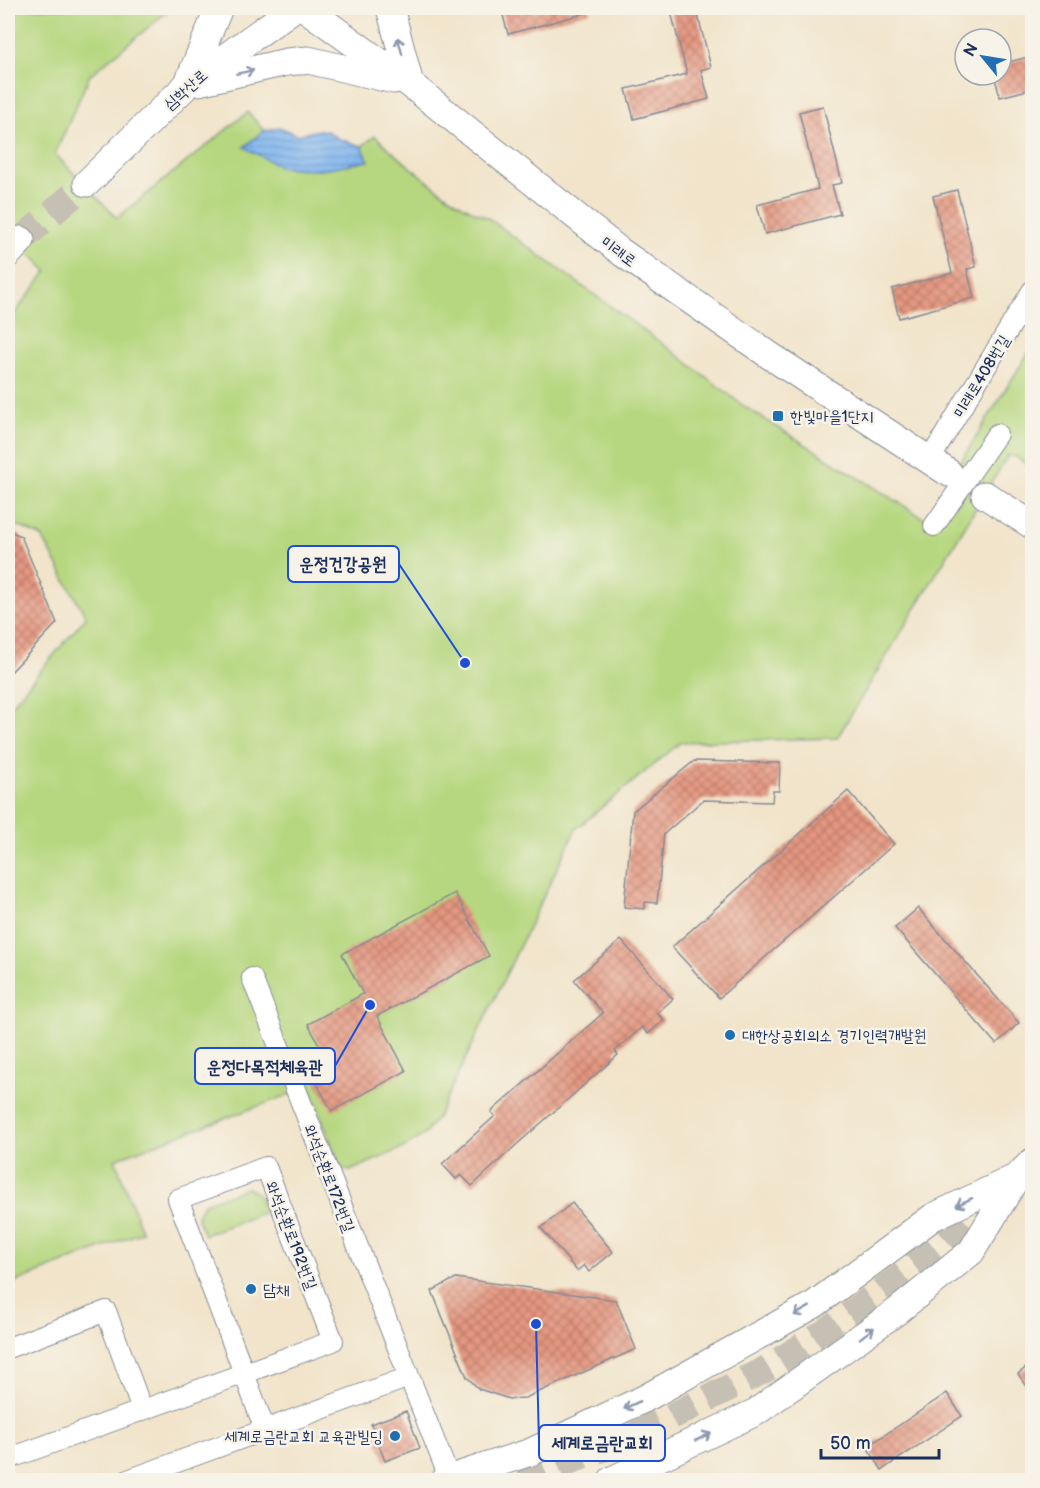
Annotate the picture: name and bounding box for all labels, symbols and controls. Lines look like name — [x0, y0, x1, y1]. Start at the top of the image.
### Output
north arrow — [953, 27, 1013, 87]
one-way arrow — [393, 37, 405, 56]
text: N — [960, 40, 983, 60]
street label: 심학산로 — [160, 66, 212, 114]
one-way arrow — [235, 66, 254, 77]
street label: 미래로 — [597, 233, 639, 271]
street label: 미래로408번길 — [950, 332, 1014, 421]
place label: 한빛마을1단지 — [790, 408, 873, 427]
marker: 한빛마을1단지 — [771, 409, 785, 423]
callout: 운정건강공원 — [288, 546, 399, 582]
text: 운정건강공원 — [300, 554, 386, 575]
place label: 대한상공회의소 경기인력개발원 — [742, 1027, 927, 1046]
marker: 대한상공회의소 경기인력개발원 — [723, 1028, 737, 1042]
callout: 운정다목적체육관 — [195, 1048, 335, 1084]
text: 운정다목적체육관 — [207, 1057, 323, 1078]
street label: 와석순환로172번길 — [299, 1122, 358, 1235]
street label: 와석순환로192번길 — [261, 1178, 320, 1293]
one-way arrow — [955, 1197, 973, 1209]
place label: 담채 — [263, 1281, 289, 1300]
marker: 담채 — [244, 1282, 258, 1296]
one-way arrow — [794, 1305, 811, 1317]
one-way arrow — [859, 1327, 875, 1340]
one-way arrow — [623, 1399, 641, 1411]
scale bar — [821, 1422, 940, 1460]
callout: 세계로금란교회 — [539, 1425, 665, 1461]
place label: 세계로금란교회 교육관빌딩 — [224, 1428, 383, 1447]
marker: 세계로금란교회 교육관빌딩 — [388, 1429, 402, 1443]
one-way arrow — [694, 1431, 712, 1443]
text: 세계로금란교회 — [551, 1433, 653, 1454]
text: 50 m — [830, 1433, 871, 1454]

